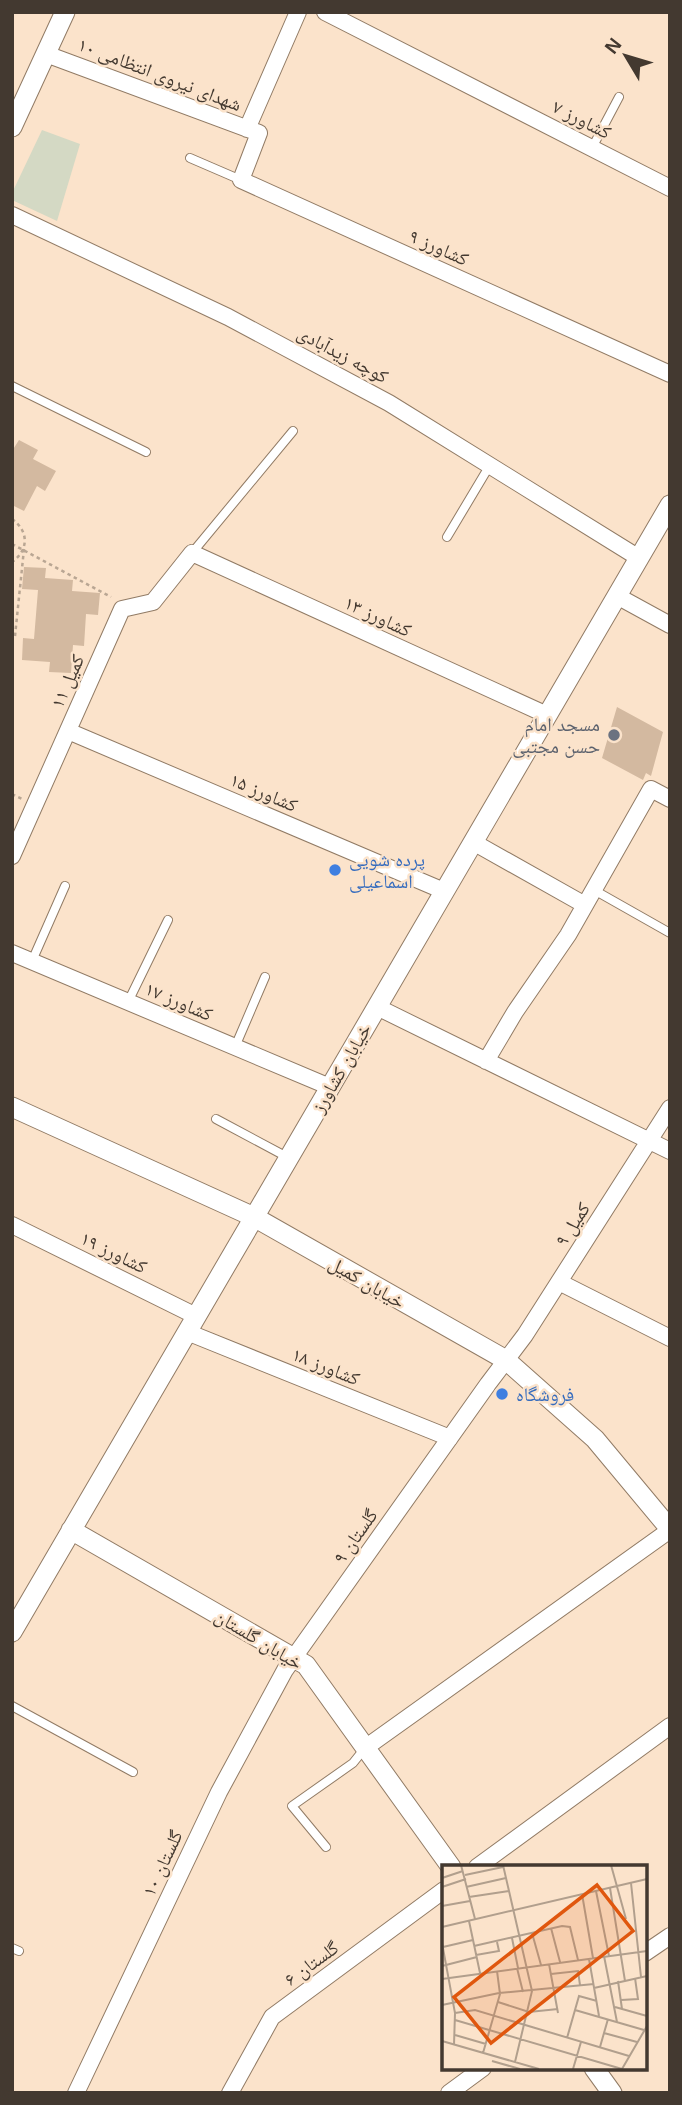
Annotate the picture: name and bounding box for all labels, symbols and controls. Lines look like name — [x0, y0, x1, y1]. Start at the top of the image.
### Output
north arrow — [591, 21, 661, 91]
street label: شهدای نیروی انتظامی ۱۰ — [75, 34, 245, 116]
text: N — [600, 34, 625, 58]
street label: کشاورز ۷ — [549, 96, 615, 144]
street label: کشاورز ۹ — [405, 225, 472, 271]
street label: کوچه زیدآبادی — [293, 322, 392, 388]
street label: کشاورز ۱۳ — [341, 592, 415, 642]
street label: کمیل ۱۱ — [46, 651, 89, 712]
place label: مسجد امام حسن مجتبی — [512, 714, 600, 758]
marker: مسجد امام حسن مجتبی — [606, 727, 622, 743]
street label: کشاورز ۱۵ — [227, 769, 301, 817]
place label: پرده شویی اسماعیلی — [349, 849, 425, 893]
marker: پرده شویی اسماعیلی — [327, 862, 343, 878]
street label: کشاورز ۱۷ — [142, 978, 216, 1026]
street label: خیابان کشاورز — [307, 1020, 376, 1118]
street label: کمیل ۹ — [551, 1198, 595, 1251]
street label: کشاورز ۱۹ — [77, 1227, 150, 1278]
street label: خیابان کمیل — [325, 1252, 408, 1313]
street label: کشاورز ۱۸ — [288, 1343, 363, 1391]
place label: فروشگاه — [516, 1384, 574, 1406]
marker: فروشگاه — [494, 1386, 510, 1402]
street label: گلستان ۹ — [329, 1505, 383, 1568]
street label: خیابان گلستان — [211, 1605, 306, 1675]
street label: گلستان ۱۰ — [138, 1827, 188, 1900]
inset map — [442, 1865, 647, 2070]
street label: گلستان ۶ — [280, 1937, 343, 1991]

